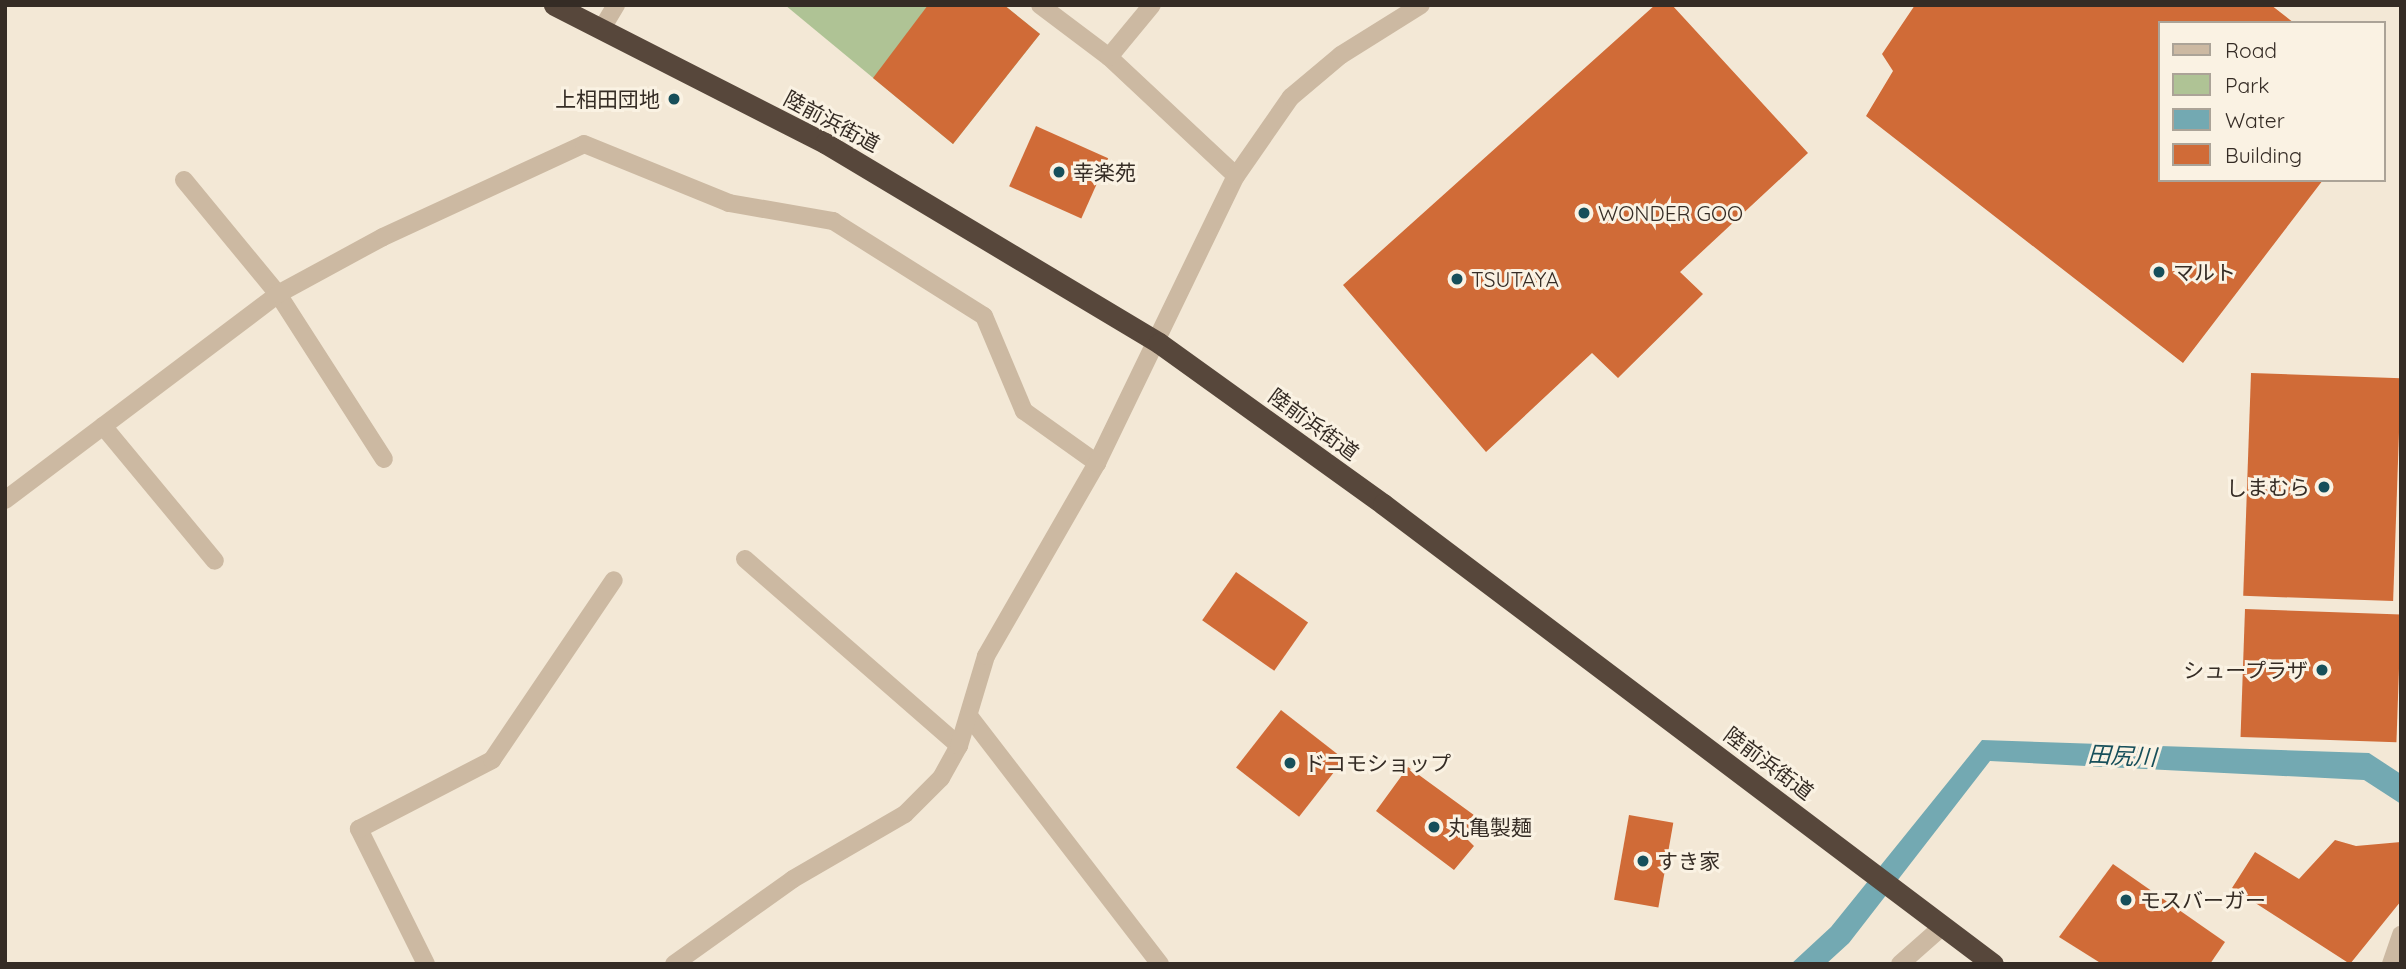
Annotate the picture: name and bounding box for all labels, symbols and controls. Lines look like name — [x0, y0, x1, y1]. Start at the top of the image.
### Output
legend — [2158, 21, 2385, 182]
text: Road — [2225, 37, 2277, 63]
text: Park — [2225, 72, 2269, 98]
street label: 陸前浜街道 — [780, 85, 884, 157]
place label: 上相田団地 — [555, 86, 660, 112]
marker: 上相田団地 — [666, 91, 682, 107]
text: Water — [2225, 107, 2285, 133]
text: Building — [2225, 142, 2302, 168]
place label: 幸楽苑 — [1073, 159, 1136, 185]
marker: 幸楽苑 — [1051, 164, 1067, 180]
place label: WONDER GOO — [1598, 200, 1743, 226]
marker: WONDER GOO — [1576, 205, 1592, 221]
place label: マルト — [2173, 259, 2236, 285]
marker: マルト — [2151, 264, 2167, 280]
place label: TSUTAYA — [1471, 266, 1559, 292]
marker: TSUTAYA — [1449, 271, 1465, 287]
street label: 陸前浜街道 — [1264, 383, 1364, 465]
place label: しまむら — [2226, 474, 2310, 500]
marker: しまむら — [2316, 479, 2332, 495]
place label: シュープラザ — [2182, 657, 2308, 683]
marker: シュープラザ — [2314, 662, 2330, 678]
street label: 陸前浜街道 — [1719, 721, 1819, 805]
water label: 田尻川 — [2087, 740, 2157, 772]
place label: ドコモショップ — [1304, 750, 1451, 776]
marker: ドコモショップ — [1282, 755, 1298, 771]
place label: 丸亀製麺 — [1448, 814, 1532, 840]
marker: 丸亀製麺 — [1426, 819, 1442, 835]
place label: すき家 — [1657, 848, 1720, 874]
marker: すき家 — [1635, 853, 1651, 869]
place label: モスバーガー — [2140, 887, 2266, 913]
marker: モスバーガー — [2118, 892, 2134, 908]

